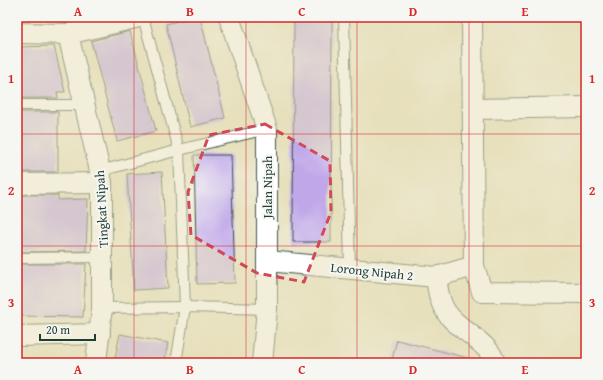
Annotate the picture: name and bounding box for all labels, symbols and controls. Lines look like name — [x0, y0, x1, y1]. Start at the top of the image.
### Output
text: A — [74, 2, 83, 21]
text: B — [186, 2, 194, 21]
text: C — [298, 2, 306, 21]
text: D — [409, 2, 417, 21]
text: E — [522, 2, 529, 21]
text: 1 — [8, 69, 14, 88]
text: 1 — [589, 69, 595, 88]
street label: Jalan Nipah — [258, 155, 277, 220]
street label: Tingkat Nipah — [90, 169, 113, 248]
text: 2 — [8, 181, 15, 200]
text: 2 — [589, 181, 596, 200]
street label: Lorong Nipah 2 — [330, 258, 414, 285]
text: 3 — [8, 293, 14, 312]
text: 3 — [589, 293, 595, 312]
scale bar — [40, 316, 95, 342]
text: 20 m — [46, 321, 70, 338]
text: A — [74, 360, 83, 379]
text: B — [186, 360, 194, 379]
text: C — [298, 360, 306, 379]
text: D — [409, 360, 417, 379]
text: E — [522, 360, 529, 379]

